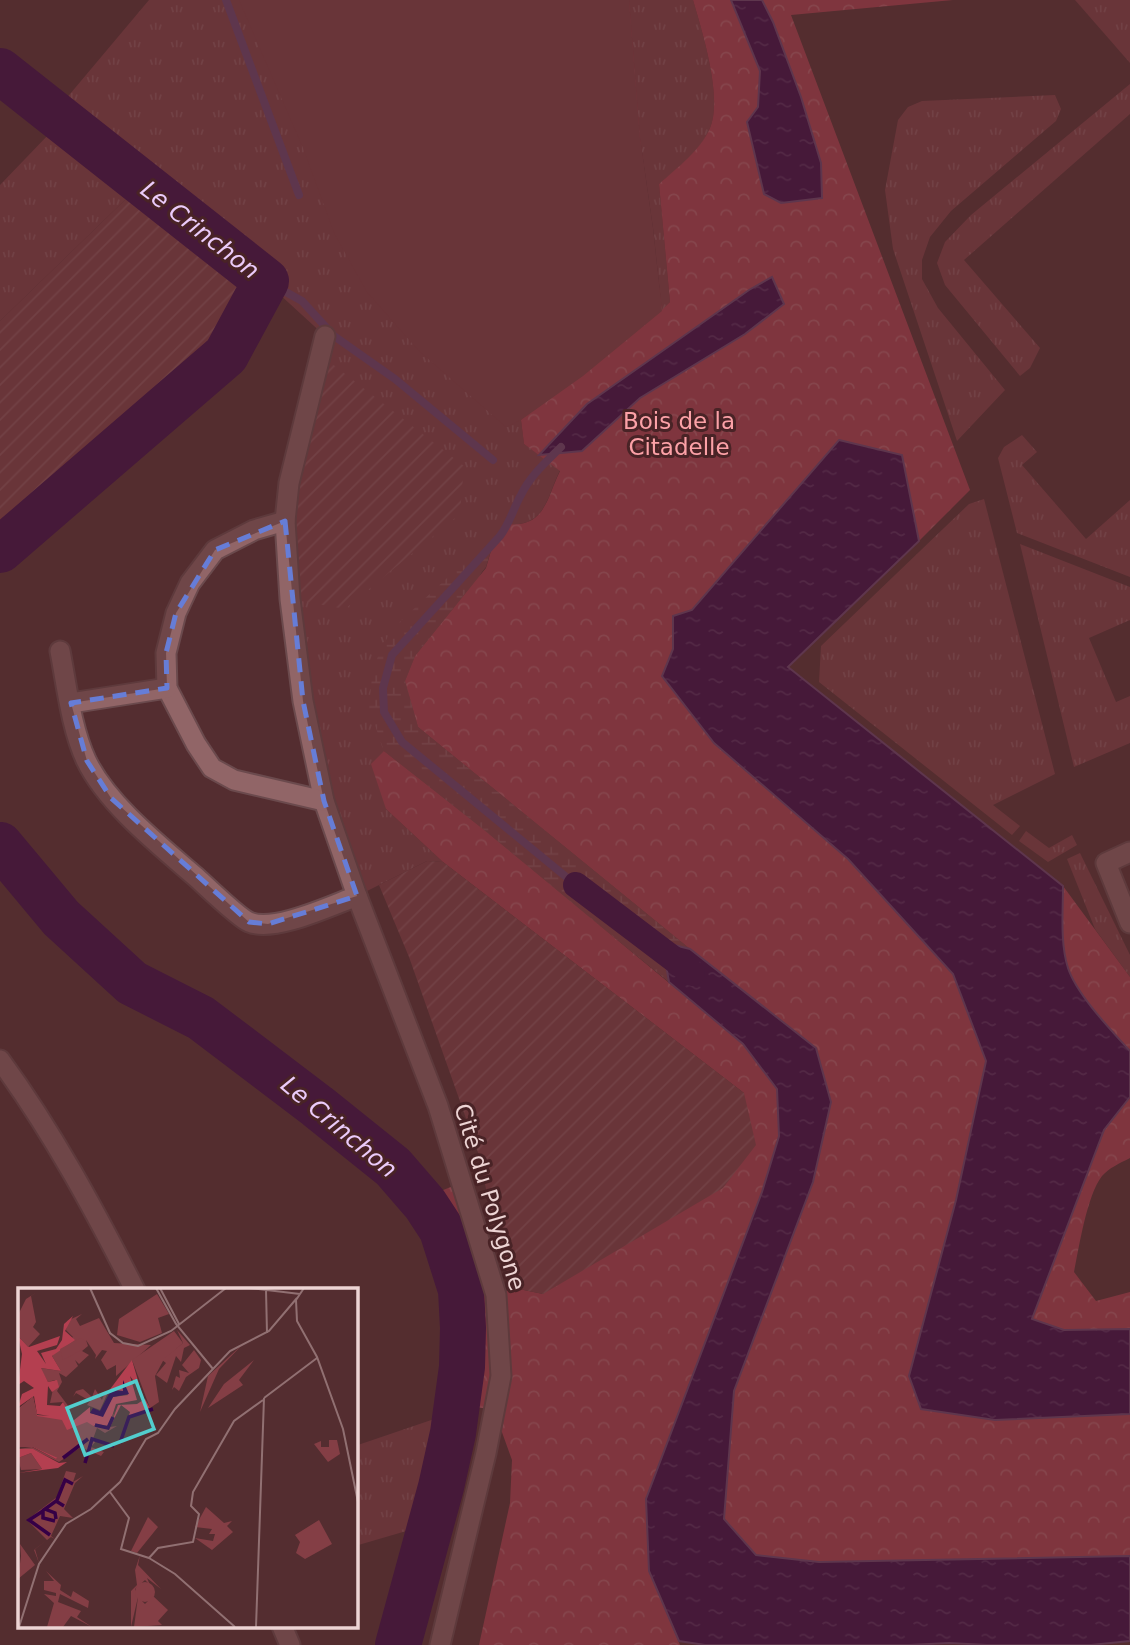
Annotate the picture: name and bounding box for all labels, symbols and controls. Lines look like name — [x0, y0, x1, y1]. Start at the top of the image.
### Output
water label: Le Crinchon — [135, 175, 265, 285]
park label: Bois de la Citadelle — [623, 408, 735, 460]
water label: Le Crinchon — [275, 1070, 403, 1184]
street label: Cité du Polygone — [449, 1100, 531, 1294]
inset map — [18, 1288, 357, 1628]

